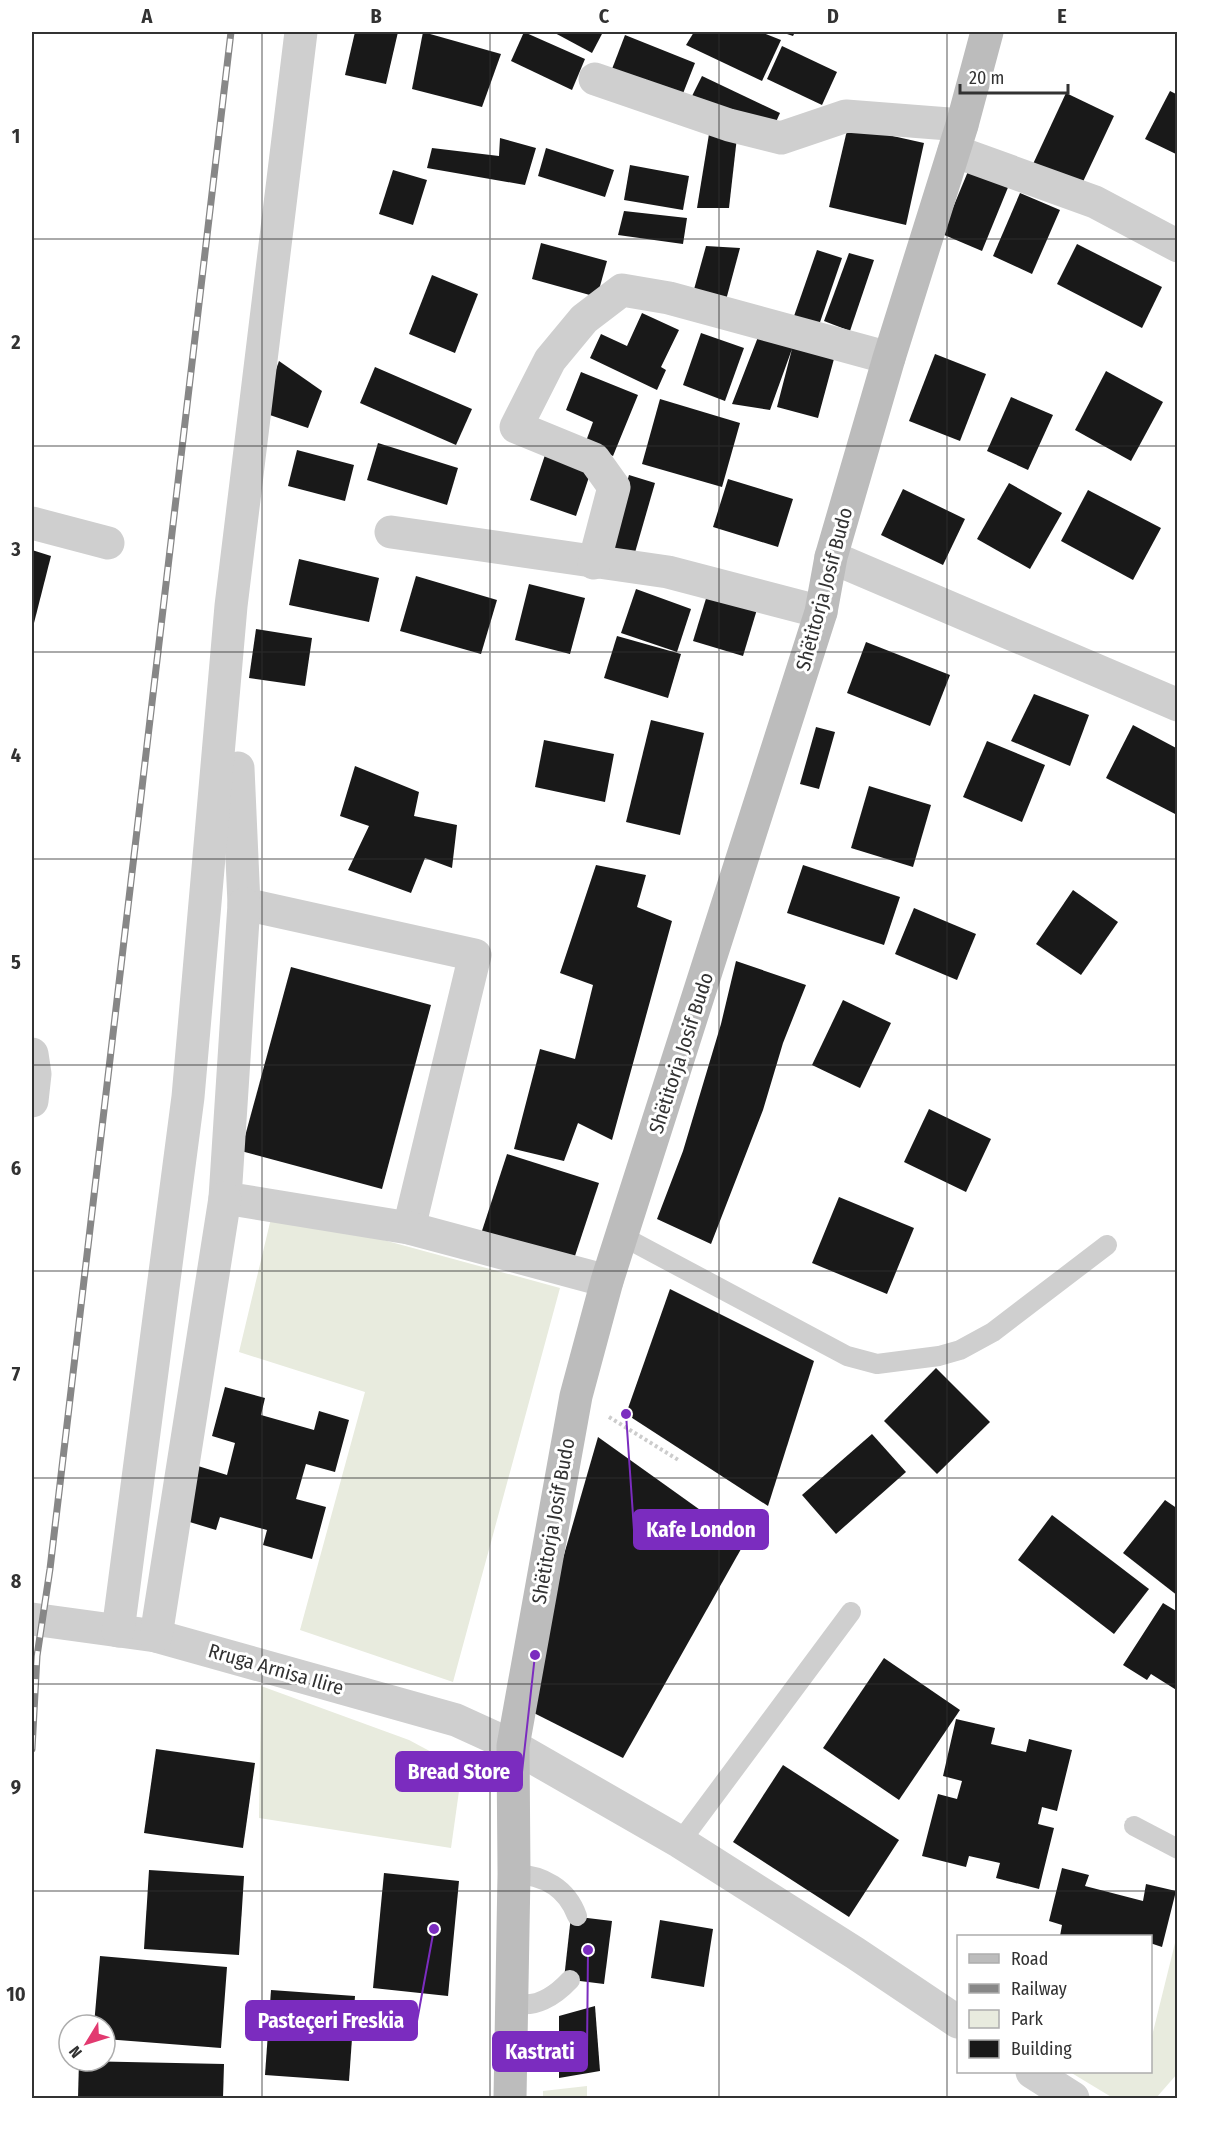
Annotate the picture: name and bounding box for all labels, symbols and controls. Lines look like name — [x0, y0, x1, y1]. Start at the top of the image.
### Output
text: A — [141, 4, 154, 28]
text: B — [370, 4, 382, 28]
text: C — [599, 4, 610, 28]
text: D — [827, 4, 839, 28]
text: E — [1057, 4, 1067, 28]
scale bar — [960, 57, 1068, 95]
text: 20 m — [969, 67, 1004, 89]
text: 1 — [12, 124, 20, 148]
text: 2 — [10, 330, 21, 354]
street label: Shëtitorja Josif Budo — [791, 505, 857, 673]
text: 3 — [10, 537, 21, 561]
text: 4 — [11, 743, 21, 767]
text: 5 — [11, 950, 21, 974]
street label: Shëtitorja Josif Budo — [644, 969, 718, 1137]
text: 6 — [11, 1156, 21, 1180]
text: 7 — [12, 1362, 21, 1386]
street label: Shëtitorja Josif Budo — [527, 1436, 579, 1606]
callout: Kafe London — [634, 1510, 768, 1549]
text: Kafe London — [646, 1517, 756, 1543]
text: 8 — [11, 1569, 22, 1593]
street label: Rruga Arnisa Ilire — [206, 1638, 346, 1700]
callout: Bread Store — [396, 1752, 522, 1791]
text: Bread Store — [408, 1759, 511, 1785]
text: 9 — [11, 1775, 21, 1799]
legend — [957, 1935, 1152, 2073]
text: Road — [1011, 1948, 1048, 1970]
text: Railway — [1011, 1978, 1067, 2000]
text: 10 — [6, 1982, 26, 2006]
callout: Pasteçeri Freskia — [246, 2001, 417, 2040]
text: Pasteçeri Freskia — [258, 2008, 404, 2034]
text: Park — [1011, 2008, 1044, 2030]
north arrow — [57, 2013, 117, 2073]
callout: Kastrati — [493, 2032, 587, 2071]
text: Building — [1011, 2038, 1072, 2060]
text: Kastrati — [505, 2039, 575, 2065]
text: N — [65, 2042, 86, 2062]

